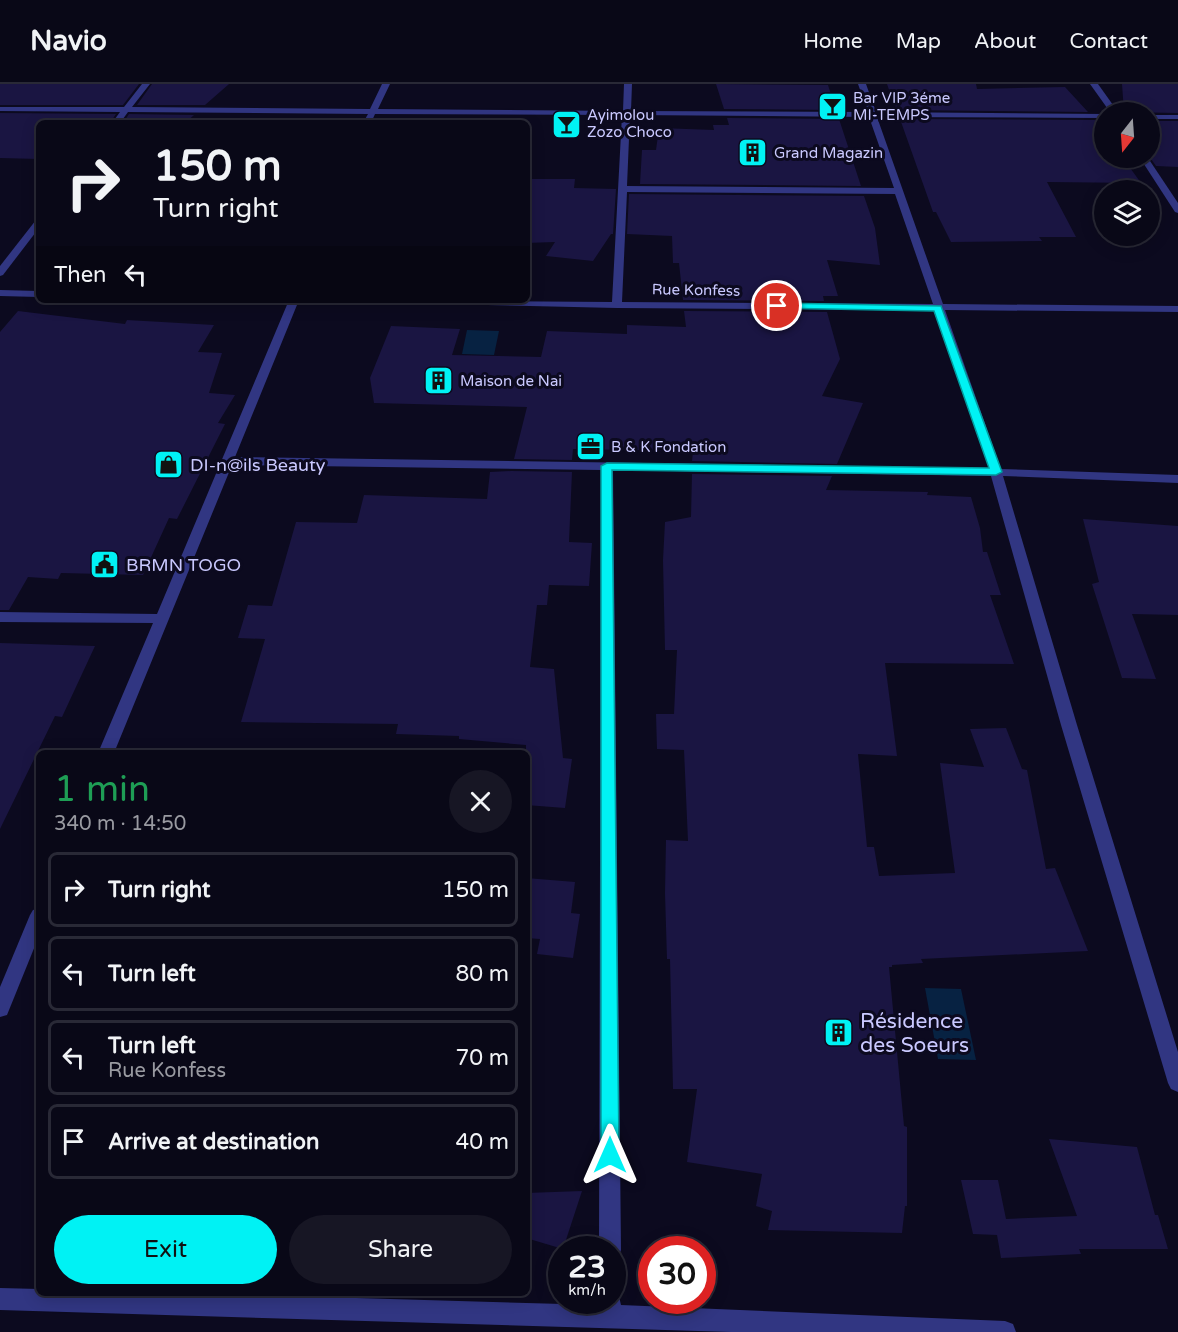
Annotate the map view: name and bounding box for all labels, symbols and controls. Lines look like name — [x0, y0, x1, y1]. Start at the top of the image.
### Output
text: Navio — [30, 24, 107, 58]
text: Home — [803, 29, 863, 54]
text: Map — [896, 29, 941, 54]
text: About — [974, 29, 1036, 54]
text: Contact — [1069, 29, 1148, 54]
place label: Bar VIP 3éme MI-TEMPS — [853, 89, 950, 124]
bar icon: Bar VIP 3éme MI-TEMPS — [816, 91, 848, 123]
north arrow — [1094, 102, 1160, 168]
map controls — [1094, 102, 1160, 246]
place label: Ayimolou Zozo Choco — [587, 106, 672, 141]
bar icon: Ayimolou Zozo Choco — [550, 108, 582, 140]
building icon: Grand Magazin — [737, 137, 769, 169]
text: 150 m — [153, 141, 282, 192]
icon: right — [54, 144, 132, 222]
place label: Grand Magazin — [774, 144, 883, 162]
button: layers — [1094, 180, 1160, 246]
text: Turn right — [153, 192, 279, 225]
icon: left — [119, 258, 152, 291]
text: Then — [54, 262, 107, 288]
street label: Rue Konfess — [652, 280, 740, 300]
pin — [751, 280, 802, 331]
icon: arrive — [760, 289, 793, 322]
building icon: Maison de Nai — [423, 365, 455, 397]
place label: Maison de Nai — [460, 372, 562, 390]
office icon: B & K Fondation — [574, 431, 606, 463]
place label: B & K Fondation — [611, 438, 726, 456]
shop icon: DI-n@ils Beauty — [153, 449, 185, 481]
place label: DI-n@ils Beauty — [190, 454, 326, 476]
public building icon: BRMN TOGO — [89, 549, 121, 581]
place label: BRMN TOGO — [126, 554, 241, 576]
text: 1 min — [54, 768, 150, 811]
button: close — [449, 770, 512, 833]
text: 340 m · 14:50 — [54, 812, 186, 836]
icon: right — [57, 873, 90, 906]
text: Turn right — [108, 877, 210, 903]
text: 150 m — [442, 877, 509, 903]
icon: left — [57, 957, 90, 990]
text: Turn left — [108, 961, 196, 987]
text: 80 m — [455, 961, 509, 987]
place label: Résidence des Soeurs — [860, 1009, 969, 1058]
building icon: Résidence des Soeurs — [823, 1017, 855, 1049]
text: Turn left — [108, 1033, 196, 1059]
icon: left — [57, 1041, 90, 1074]
text: 70 m — [455, 1045, 509, 1071]
text: Rue Konfess — [108, 1059, 226, 1083]
position arrow — [578, 1123, 642, 1187]
icon: arrive — [57, 1125, 90, 1158]
text: Arrive at destination — [108, 1129, 319, 1155]
text: 40 m — [455, 1129, 509, 1155]
button: Exit — [54, 1215, 277, 1284]
button: Share — [289, 1215, 512, 1284]
speed limit sign: 30 — [638, 1236, 716, 1314]
text: 23 — [568, 1249, 606, 1286]
text: km/h — [568, 1281, 606, 1299]

